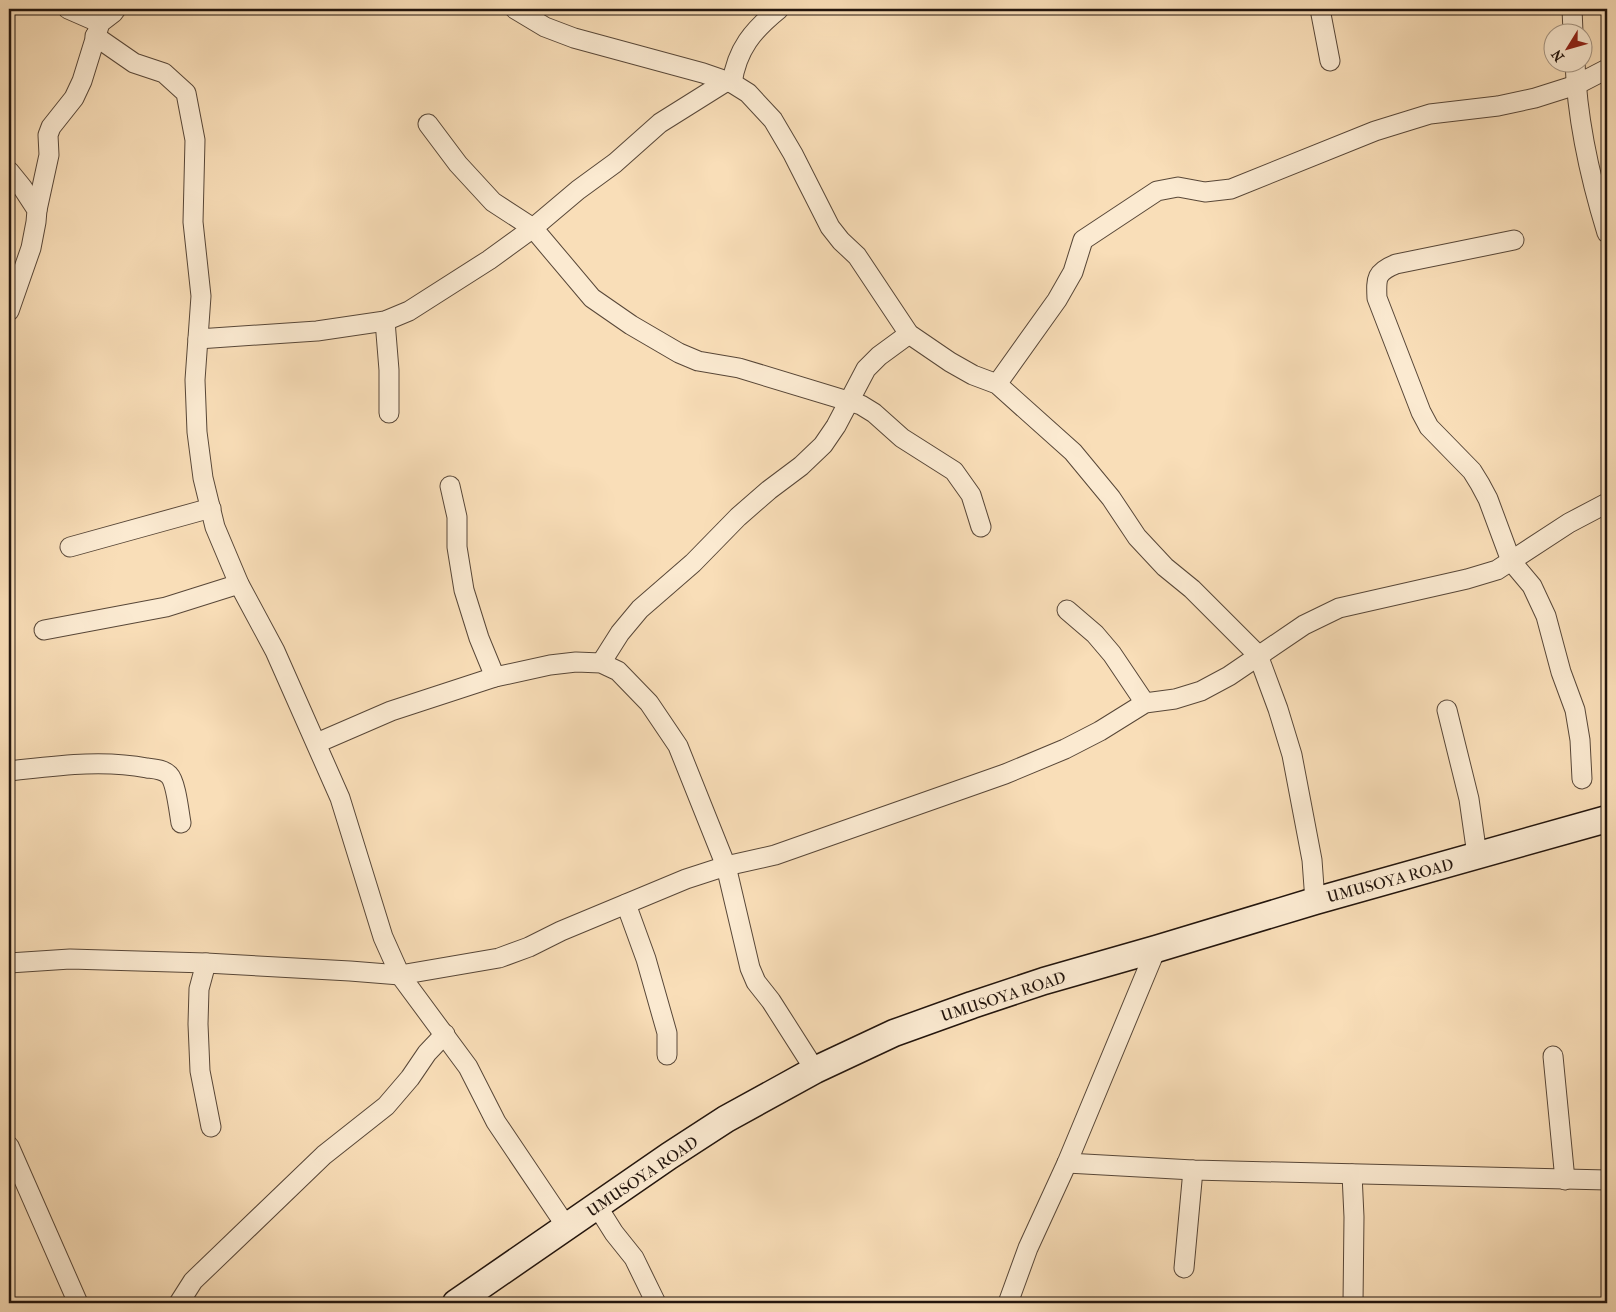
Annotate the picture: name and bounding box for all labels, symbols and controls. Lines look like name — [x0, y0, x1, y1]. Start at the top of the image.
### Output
north arrow — [1544, 22, 1594, 72]
text: N — [1548, 46, 1568, 65]
street label: UMUSOYA ROAD — [1325, 854, 1456, 907]
street label: UMUSOYA ROAD — [938, 967, 1068, 1026]
street label: UMUSOYA ROAD — [583, 1132, 702, 1221]

